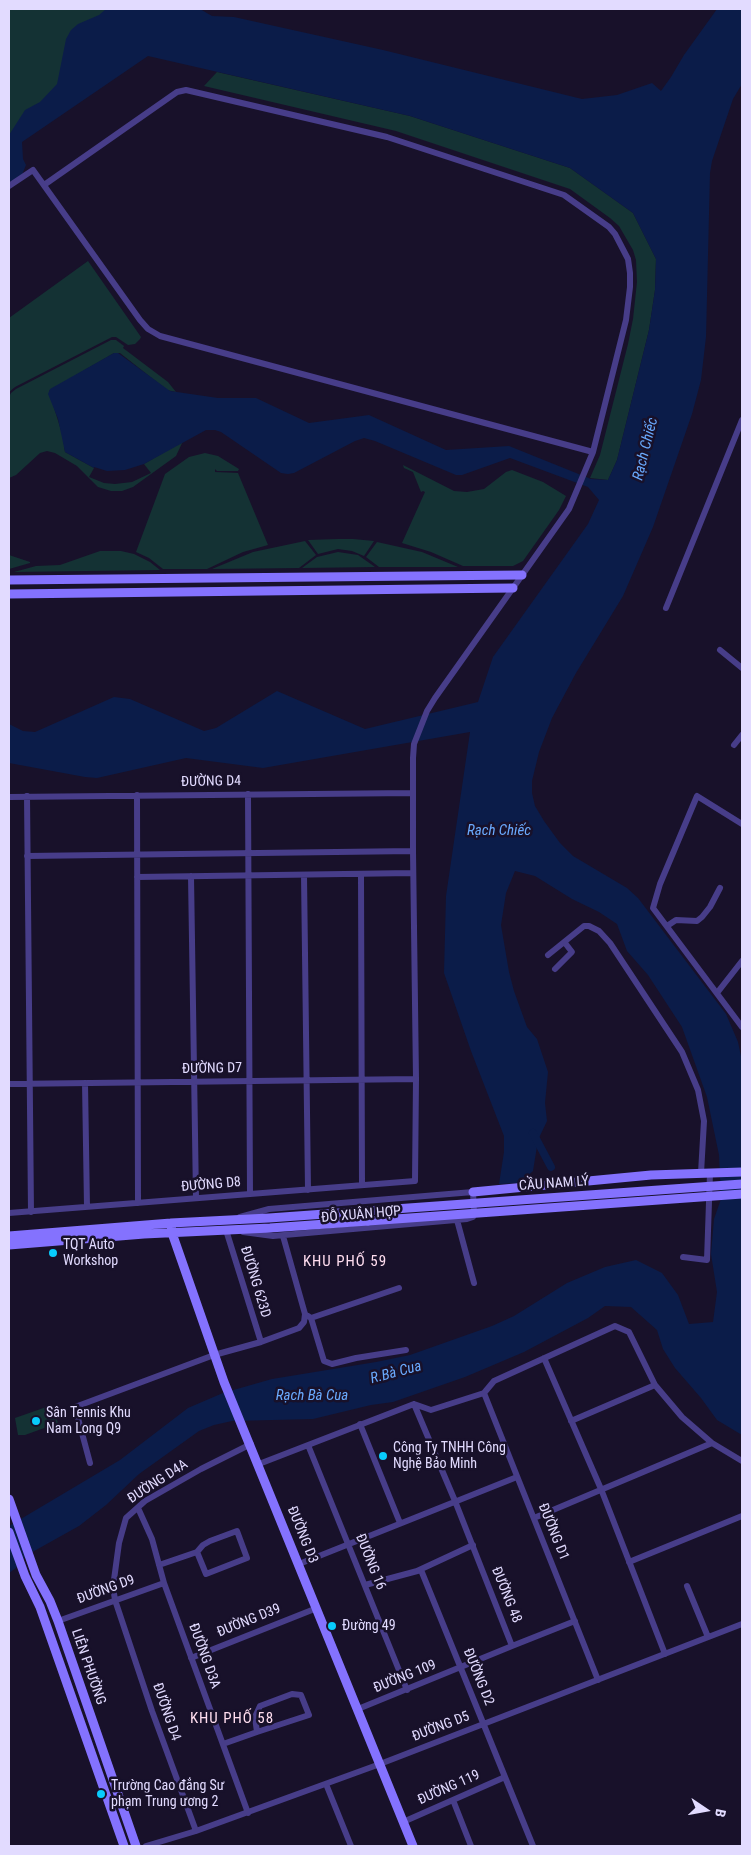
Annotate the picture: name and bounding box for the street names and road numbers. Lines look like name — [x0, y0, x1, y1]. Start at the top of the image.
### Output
street label: ĐƯỜNG D4 — [181, 773, 241, 791]
street label: ĐƯỜNG D7 — [182, 1060, 242, 1078]
street label: CẦU NAM LÝ — [518, 1173, 590, 1195]
street label: ĐƯỜNG D8 — [180, 1174, 242, 1196]
street label: ĐỖ XUÂN HỢP — [320, 1203, 402, 1227]
street label: ĐƯỜNG 623D — [236, 1244, 274, 1320]
street label: ĐƯỜNG D4A — [125, 1456, 191, 1508]
street label: ĐƯỜNG D1 — [534, 1501, 572, 1563]
street label: ĐƯỜNG D3 — [283, 1504, 321, 1566]
street label: ĐƯỜNG 16 — [351, 1532, 389, 1592]
street label: ĐƯỜNG 48 — [487, 1565, 525, 1625]
street label: ĐƯỜNG D9 — [75, 1572, 137, 1608]
street label: ĐƯỜNG D39 — [215, 1601, 283, 1641]
street label: ĐƯỜNG D3A — [184, 1621, 224, 1691]
street label: LIÊN PHƯỜNG — [67, 1627, 109, 1707]
street label: ĐƯỜNG D2 — [459, 1646, 497, 1708]
street label: ĐƯỜNG 109 — [371, 1657, 439, 1697]
street label: ĐƯỜNG D4 — [148, 1681, 184, 1743]
street label: ĐƯỜNG D5 — [410, 1708, 472, 1746]
street label: ĐƯỜNG 119 — [415, 1767, 483, 1809]

